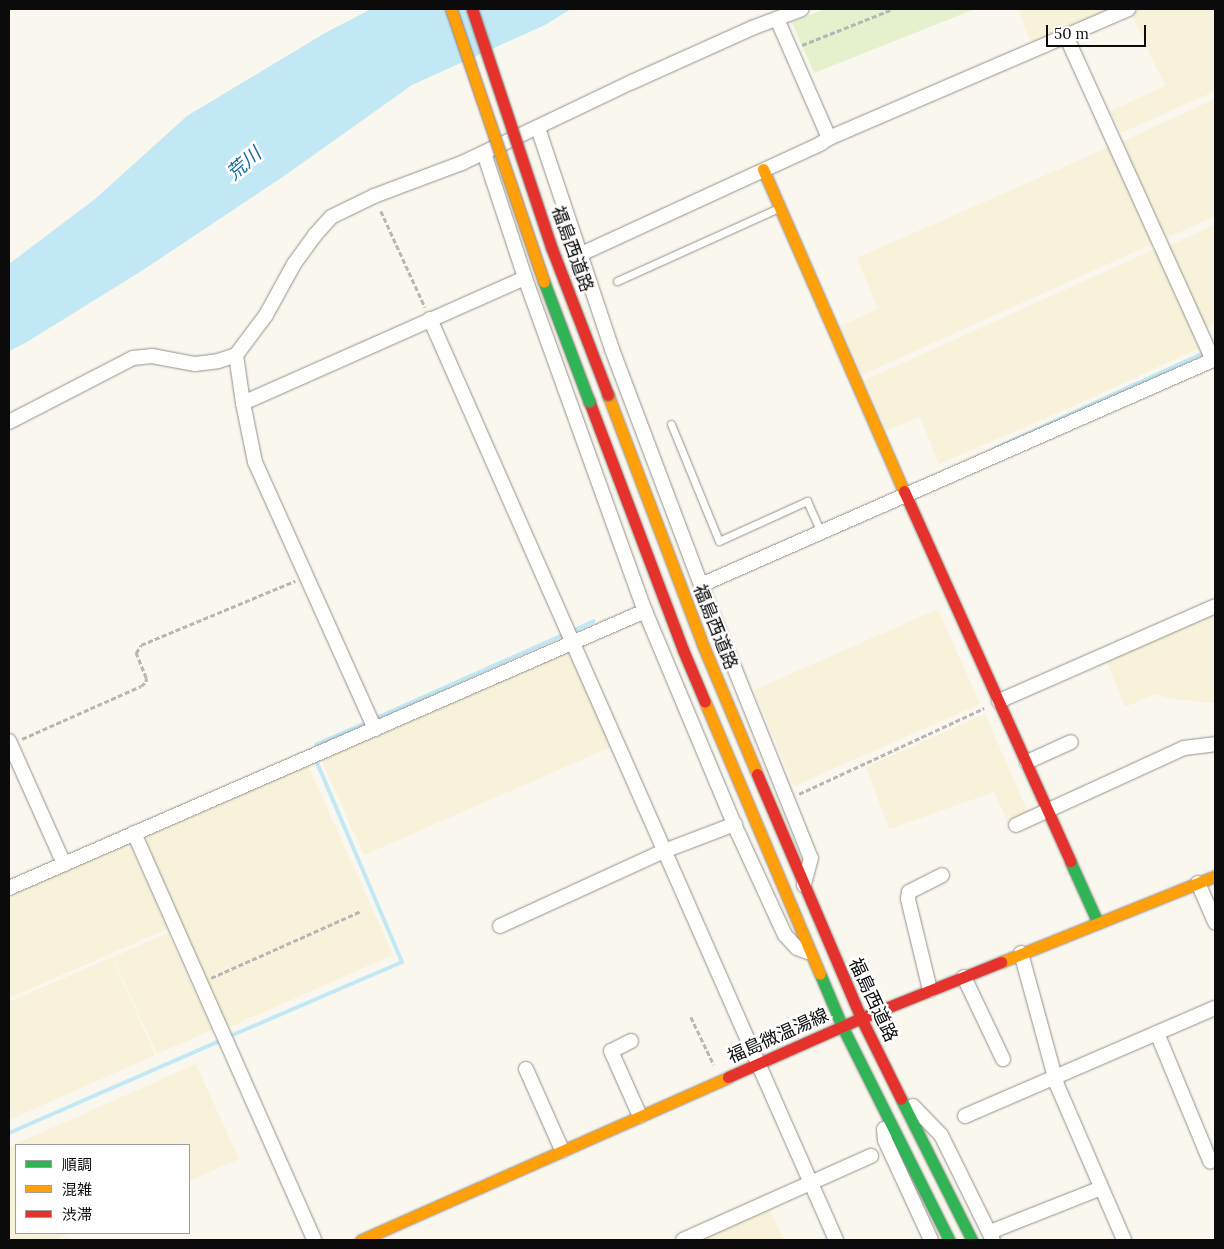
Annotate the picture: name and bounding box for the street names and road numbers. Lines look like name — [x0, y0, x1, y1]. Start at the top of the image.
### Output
street label: 福島西道路 — [546, 203, 598, 295]
street label: 福島西道路 — [688, 581, 742, 673]
street label: 福島西道路 — [844, 955, 902, 1045]
street label: 福島微温湯線 — [724, 1004, 832, 1068]

